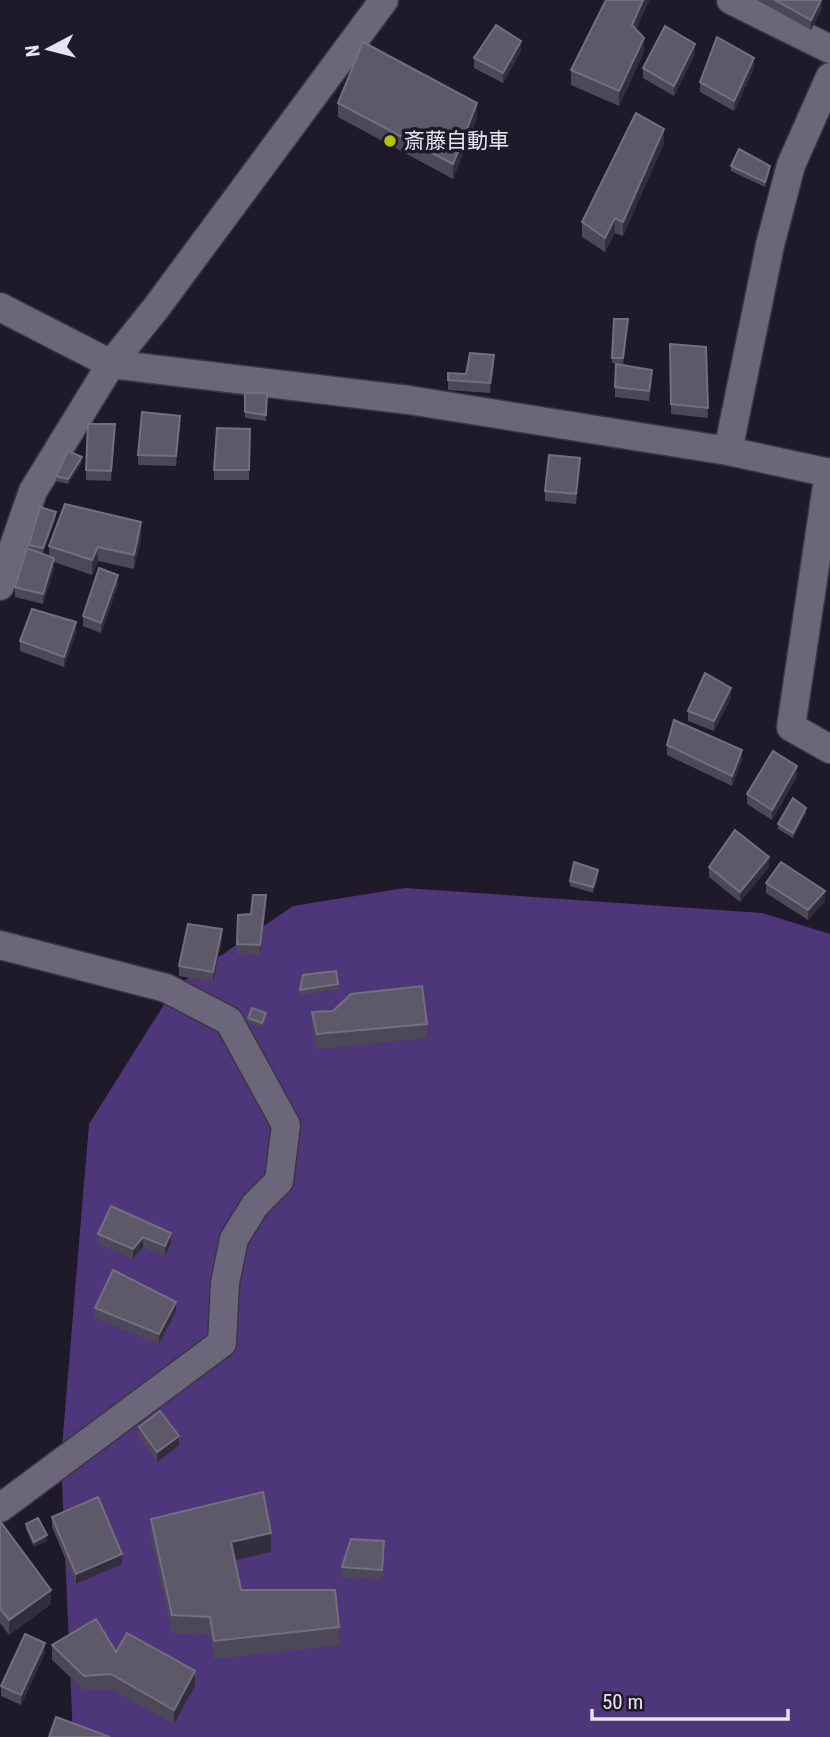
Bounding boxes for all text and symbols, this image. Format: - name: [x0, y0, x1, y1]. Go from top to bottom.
- north arrow: [14, 14, 84, 84]
- text: N: [20, 44, 45, 58]
- place label: 斎藤自動車: [404, 129, 509, 153]
- marker: 斎藤自動車: [382, 133, 398, 149]
- scale bar: [592, 1678, 788, 1722]
- text: 50 m: [602, 1690, 643, 1714]

